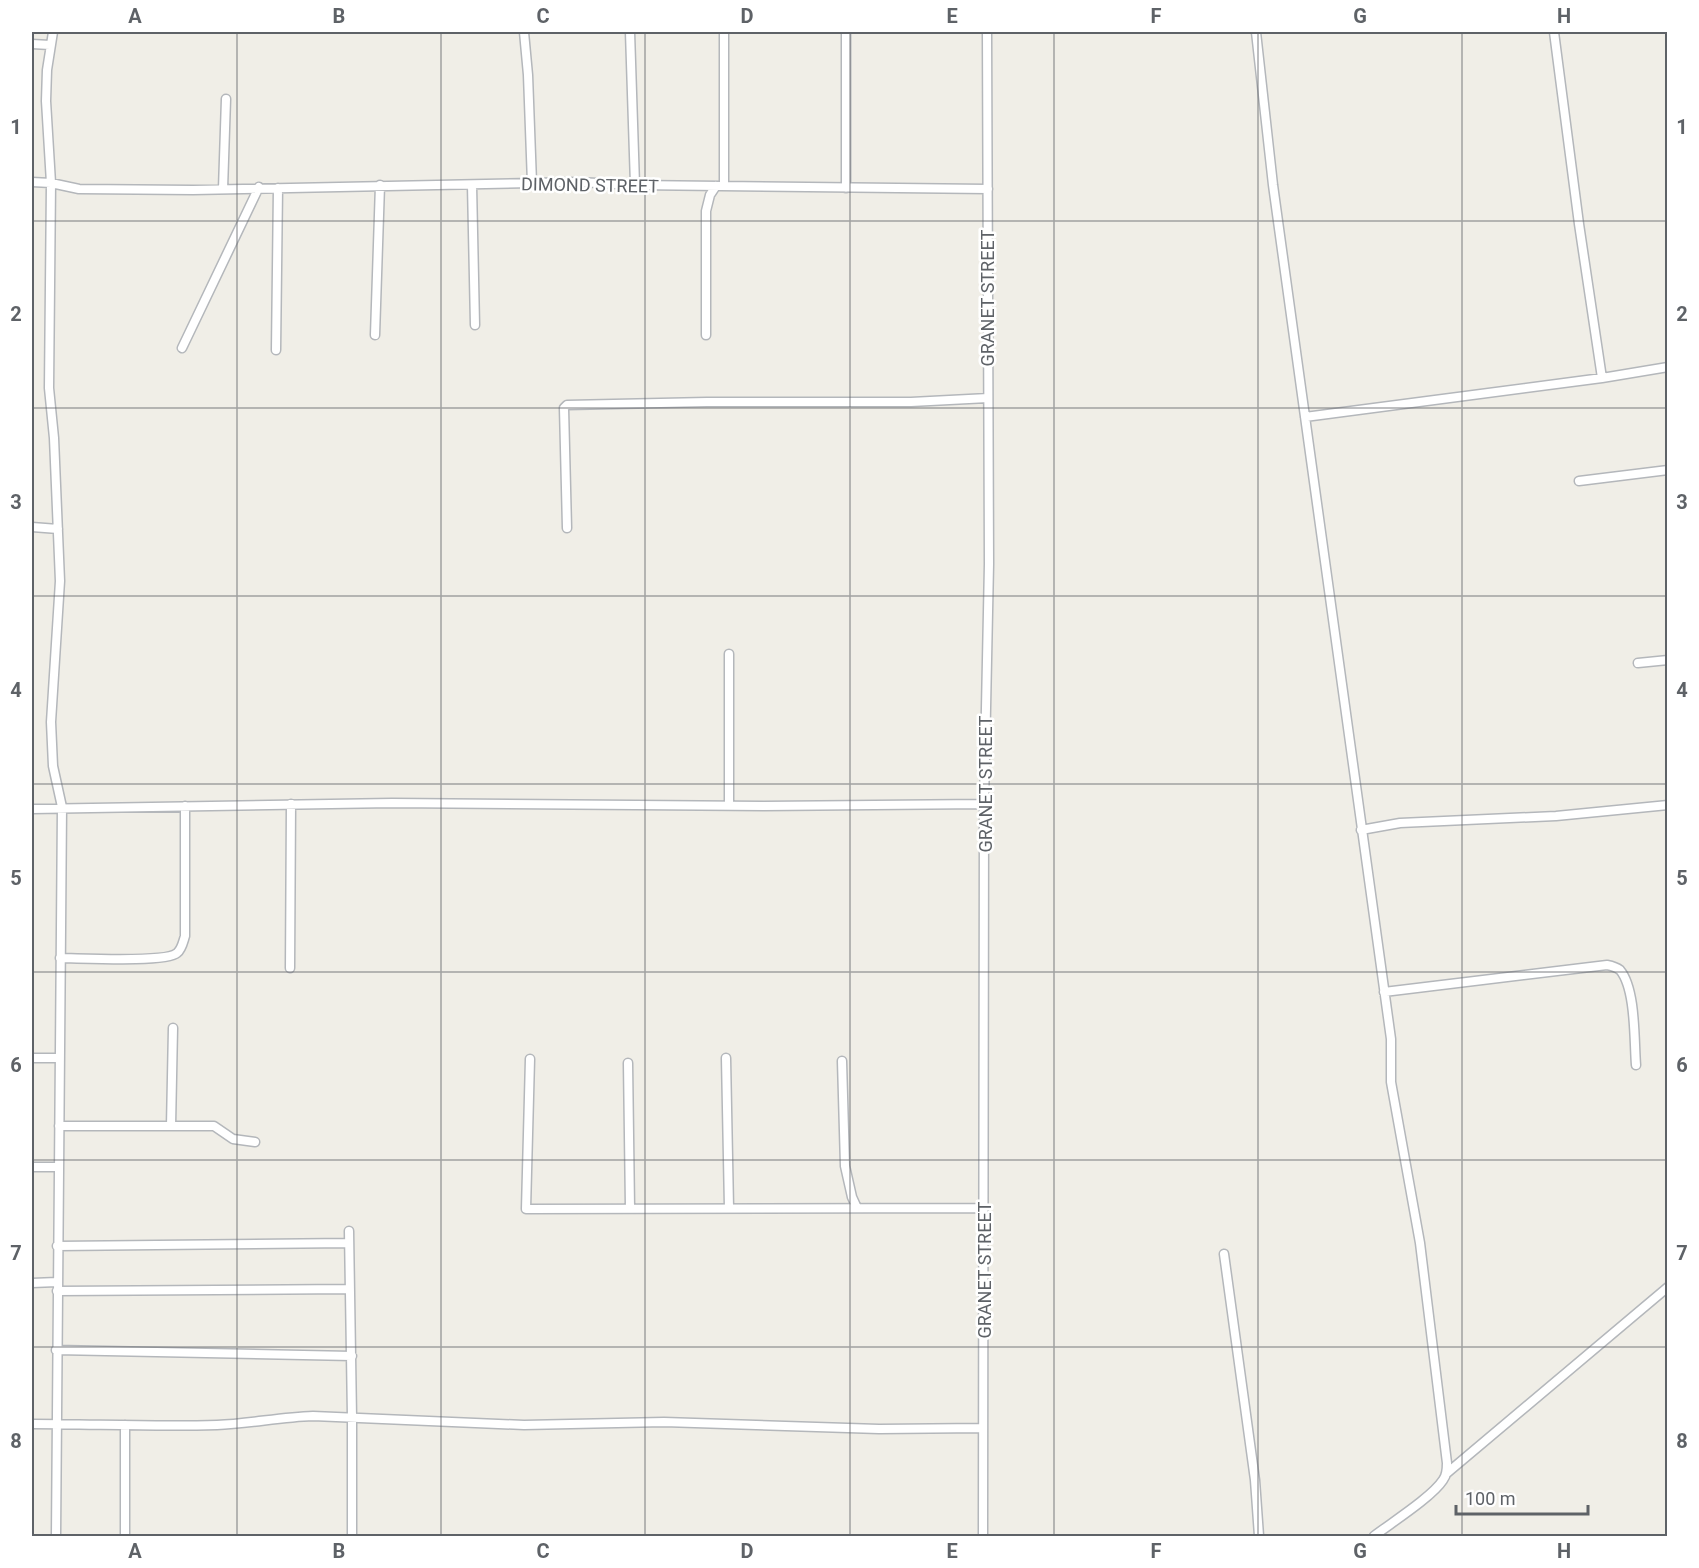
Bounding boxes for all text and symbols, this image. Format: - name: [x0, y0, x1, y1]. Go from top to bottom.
- text: A: [128, 4, 142, 28]
- text: B: [333, 4, 345, 28]
- text: C: [536, 4, 550, 28]
- text: D: [741, 4, 754, 28]
- text: E: [946, 4, 958, 28]
- text: F: [1151, 4, 1162, 28]
- text: G: [1353, 4, 1367, 28]
- text: H: [1557, 4, 1571, 28]
- text: 1: [10, 115, 22, 139]
- text: 1: [1676, 115, 1688, 139]
- street label: DIMOND STREET: [521, 173, 659, 197]
- street label: GRANET STREET: [977, 229, 998, 367]
- text: 2: [10, 302, 22, 326]
- text: 2: [1676, 302, 1688, 326]
- text: 3: [10, 490, 22, 514]
- text: 3: [1676, 490, 1688, 514]
- text: 4: [10, 678, 22, 702]
- text: 4: [1676, 678, 1688, 702]
- street label: GRANET STREET: [975, 715, 996, 853]
- text: 5: [10, 866, 22, 890]
- text: 5: [1676, 866, 1688, 890]
- text: 6: [10, 1053, 22, 1077]
- text: 6: [1676, 1053, 1688, 1077]
- street label: GRANET STREET: [974, 1201, 995, 1339]
- text: 7: [10, 1241, 22, 1265]
- text: 7: [1676, 1241, 1688, 1265]
- text: 8: [10, 1429, 22, 1453]
- text: 8: [1676, 1429, 1688, 1453]
- scale bar: [1456, 1478, 1588, 1516]
- text: 100 m: [1465, 1488, 1516, 1509]
- text: A: [128, 1539, 142, 1563]
- text: B: [333, 1539, 345, 1563]
- text: C: [536, 1539, 550, 1563]
- text: D: [741, 1539, 754, 1563]
- text: E: [946, 1539, 958, 1563]
- text: F: [1151, 1539, 1162, 1563]
- text: G: [1353, 1539, 1367, 1563]
- text: H: [1557, 1539, 1571, 1563]

